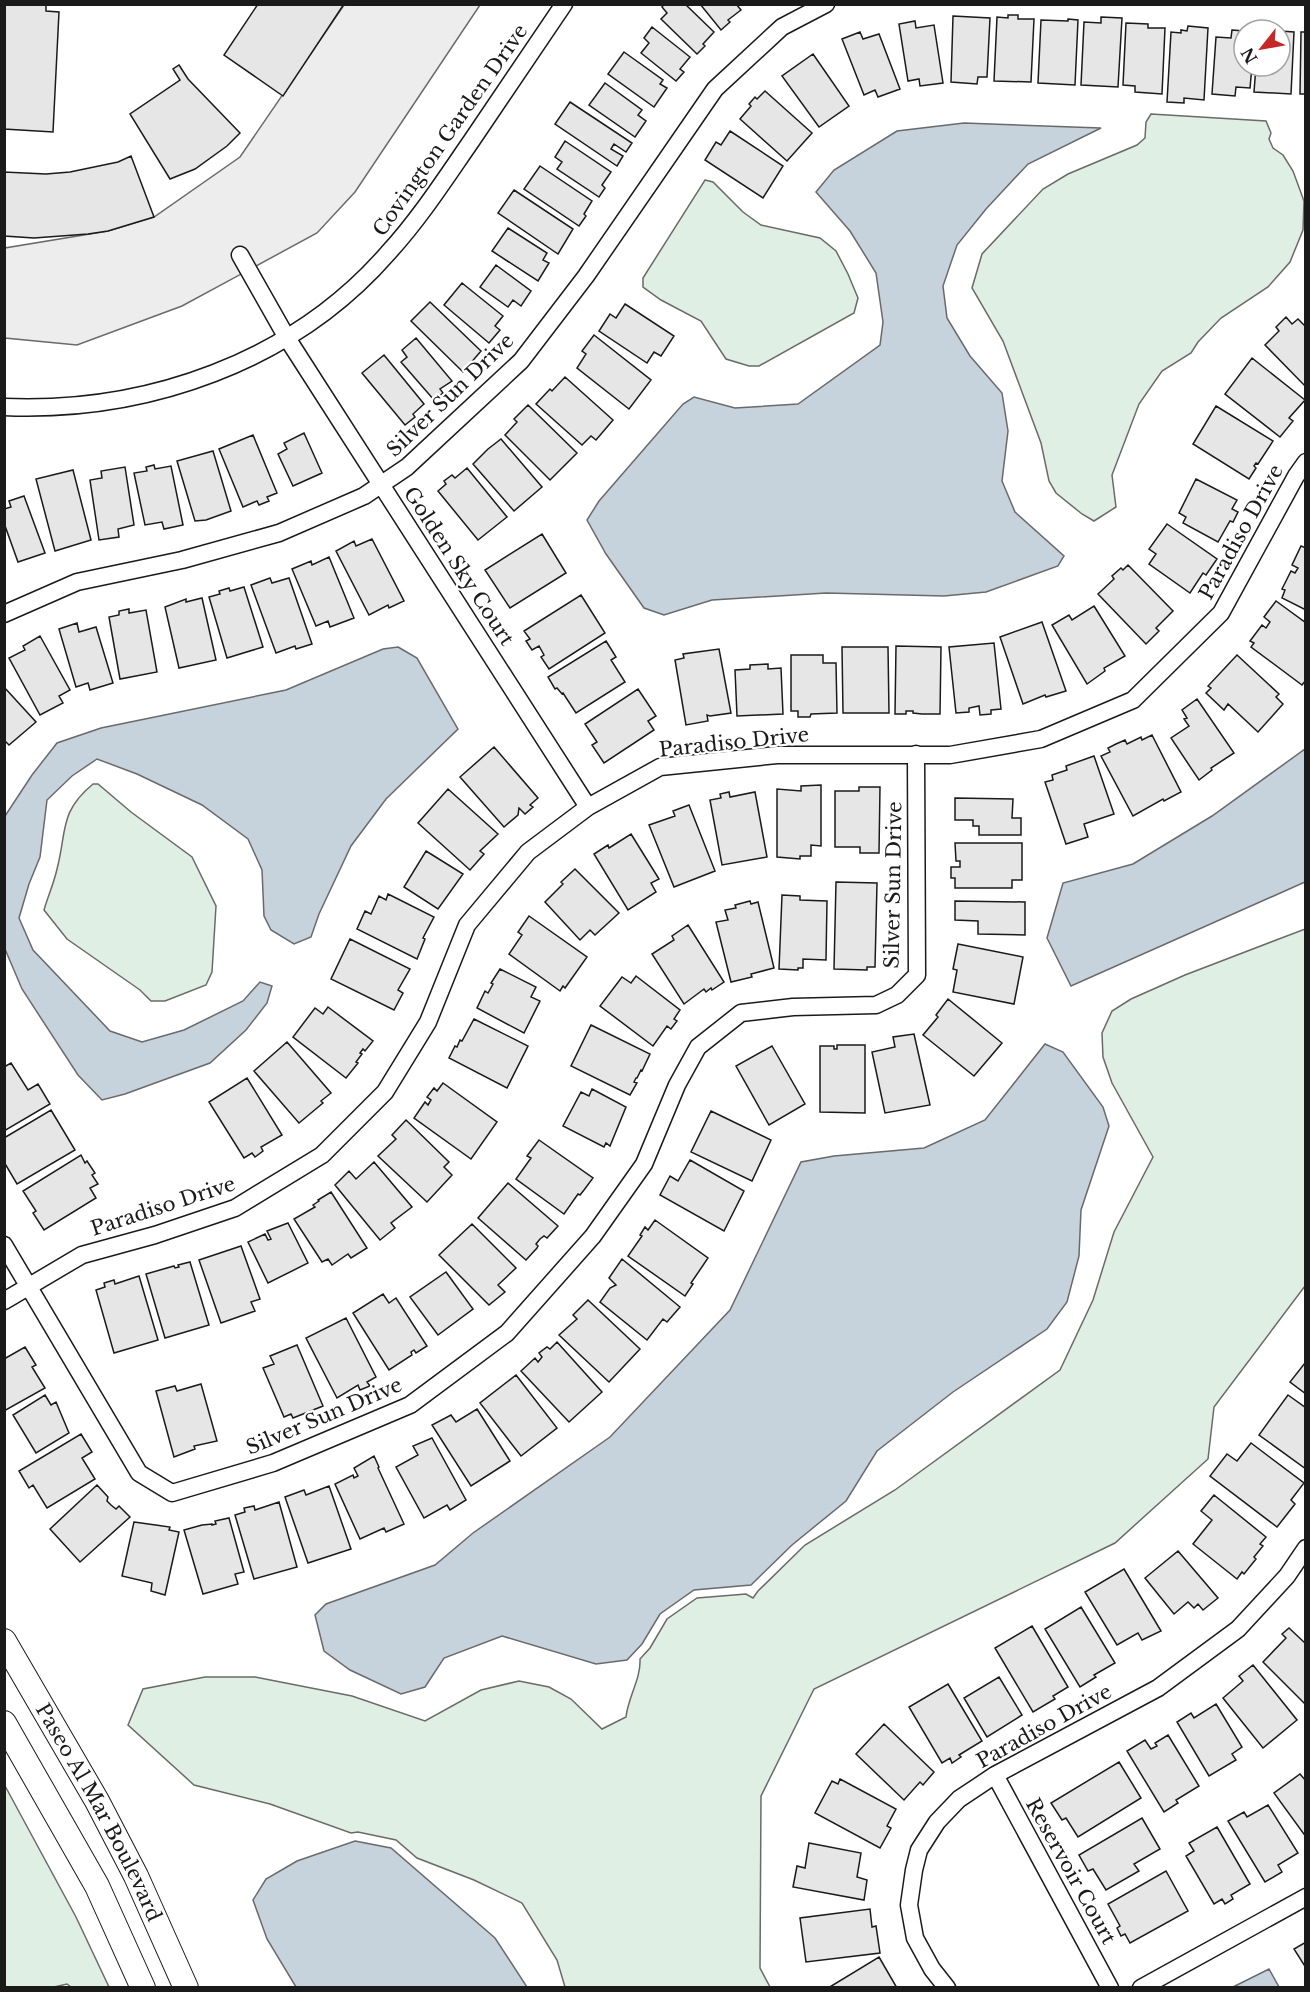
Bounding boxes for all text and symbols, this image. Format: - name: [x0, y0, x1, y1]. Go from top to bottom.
- north arrow: [1232, 18, 1292, 78]
- street label: Covington Garden Drive: [368, 19, 532, 241]
- text: N: [1237, 44, 1262, 67]
- street label: Silver Sun Drive: [382, 328, 518, 462]
- street label: Paradiso Drive: [1194, 460, 1288, 604]
- street label: Golden Sky Court: [399, 482, 519, 650]
- street label: Paradiso Drive: [658, 722, 810, 762]
- street label: Silver Sun Drive: [880, 801, 906, 969]
- street label: Paradiso Drive: [88, 1171, 238, 1241]
- street label: Silver Sun Drive: [242, 1372, 406, 1460]
- street label: Paradiso Drive: [972, 1679, 1116, 1773]
- street label: Paseo Al Mar Boulevard: [31, 1699, 167, 1925]
- street label: Reservoir Court: [1021, 1794, 1121, 1949]

